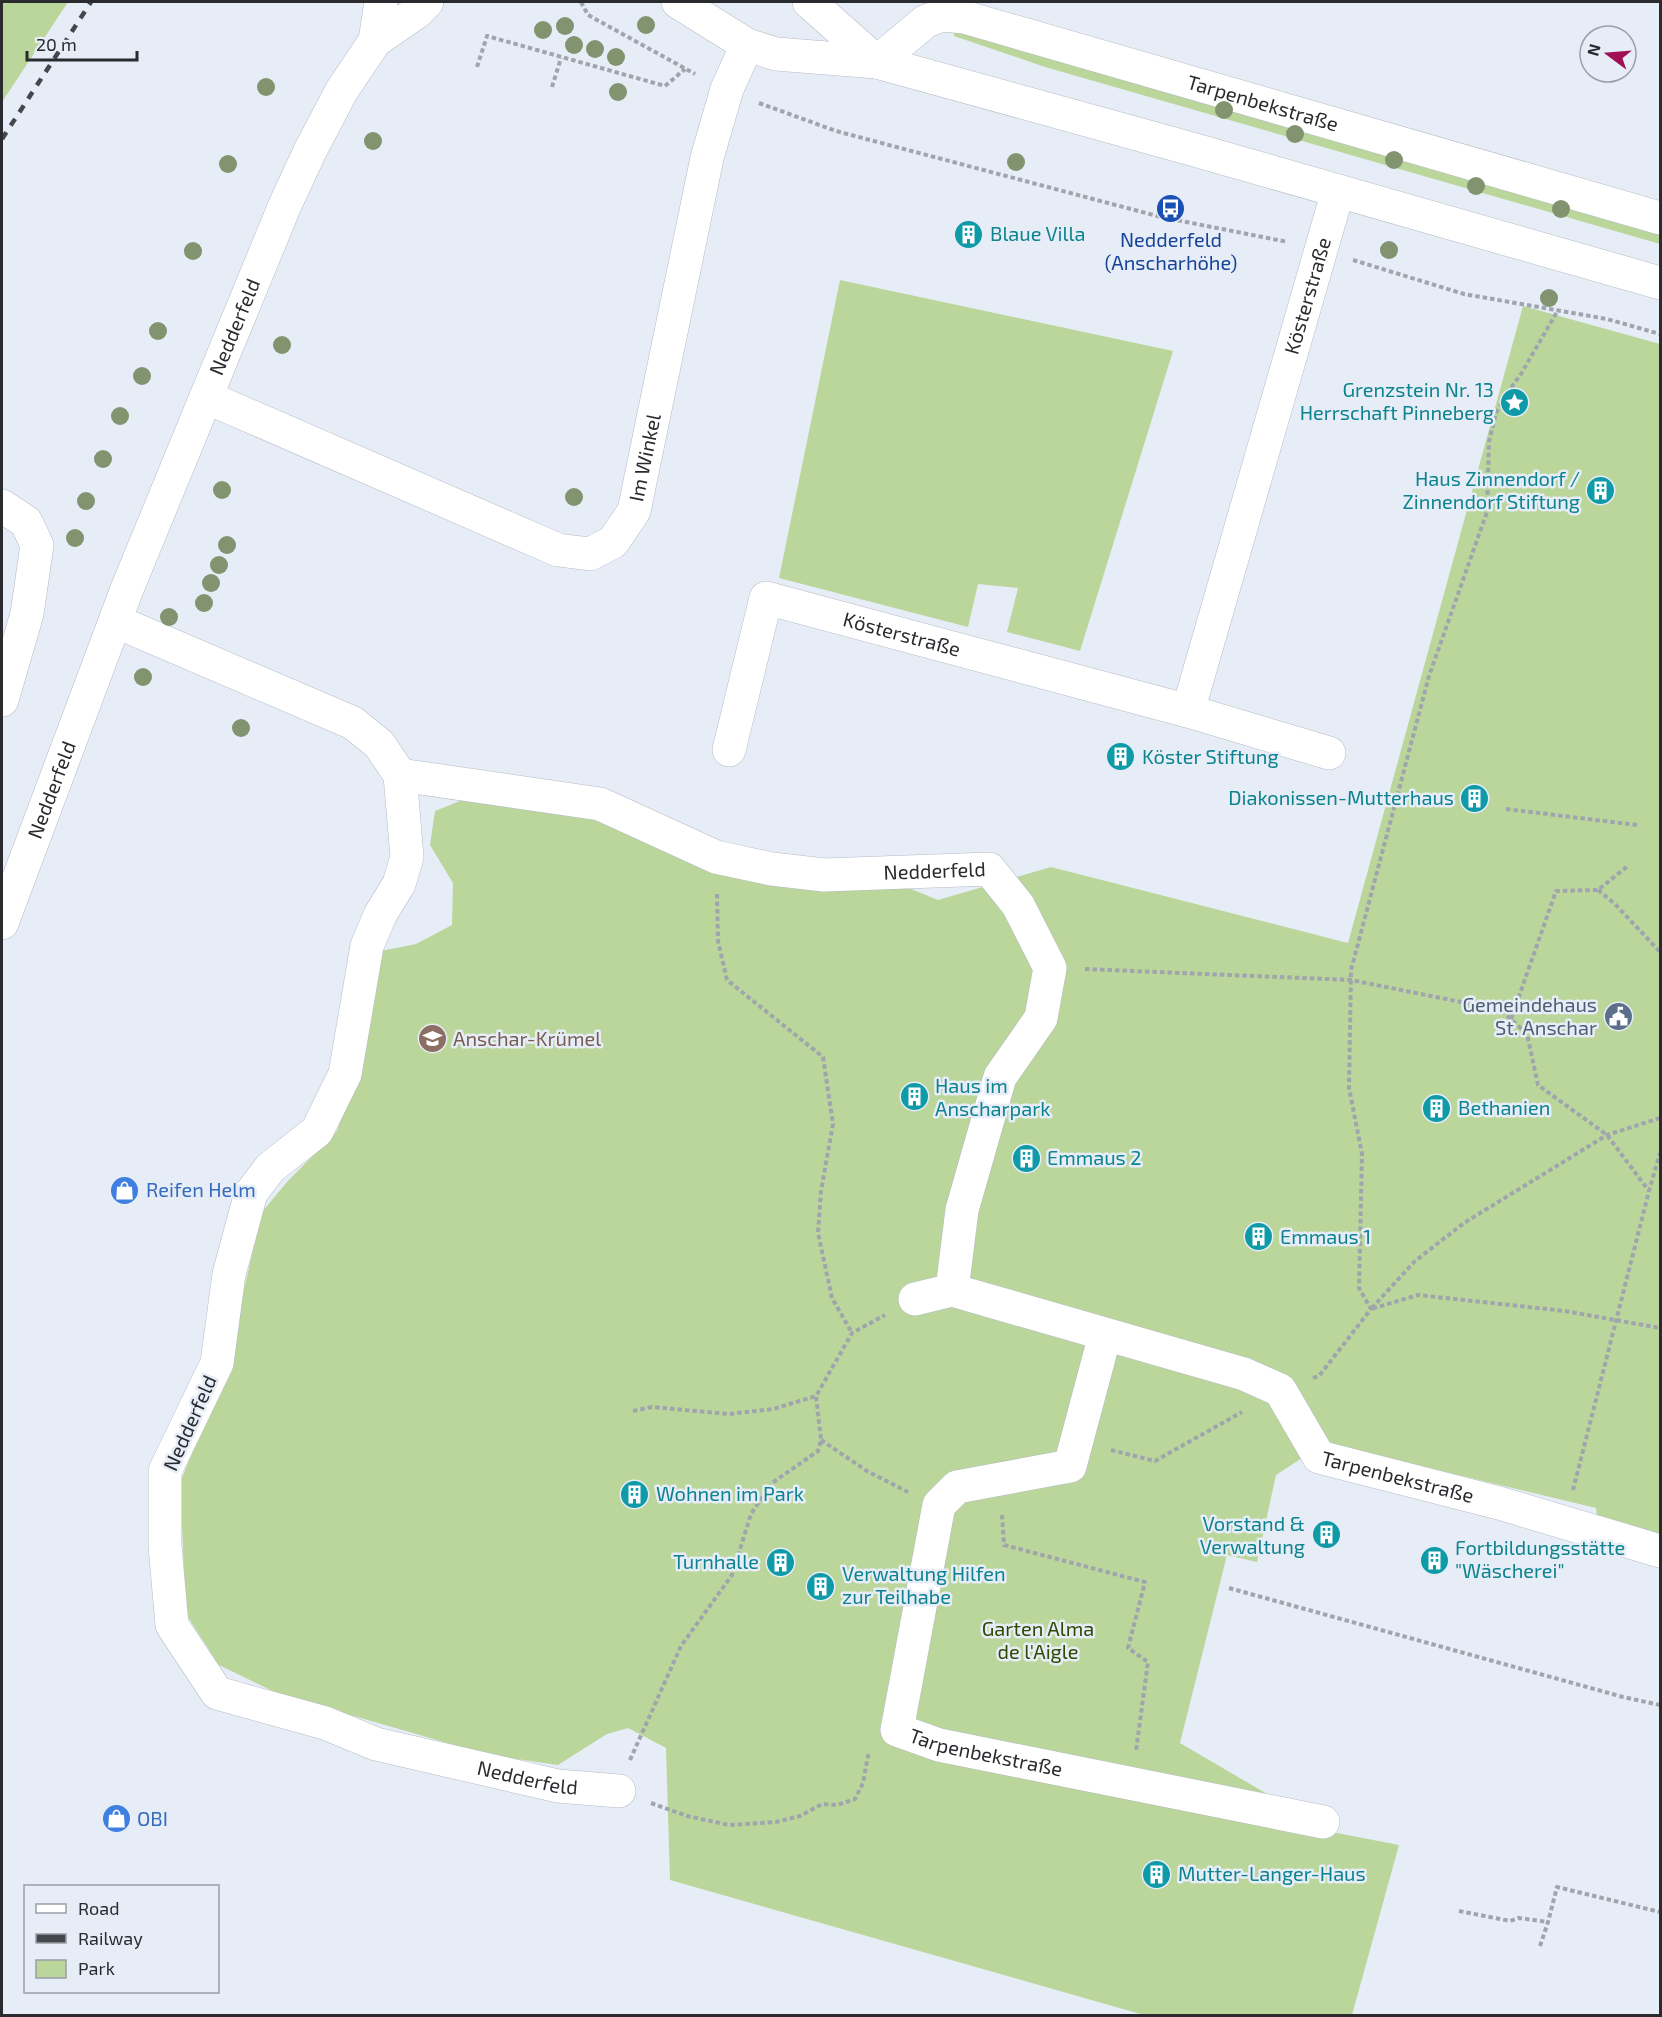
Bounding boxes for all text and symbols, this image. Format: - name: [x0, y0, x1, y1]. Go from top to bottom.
- scale bar: [27, 24, 136, 62]
- north arrow: [1578, 24, 1638, 84]
- text: 20 m: [36, 33, 77, 55]
- text: N: [1582, 42, 1604, 58]
- street label: Tarpenbekstraße: [1185, 69, 1341, 136]
- bus stop icon: Nedderfeld (Anscharhöhe): [1155, 193, 1187, 225]
- building icon: Blaue Villa: [953, 218, 985, 250]
- place label: Blaue Villa: [990, 221, 1085, 245]
- place label: Nedderfeld (Anscharhöhe): [1105, 227, 1237, 274]
- street label: Kösterstraße: [1279, 234, 1335, 357]
- street label: Nedderfeld: [203, 275, 264, 378]
- place label: Grenzstein Nr. 13 Herrschaft Pinneberg: [1300, 377, 1494, 424]
- place icon: Grenzstein Nr. 13 Herrschaft Pinneberg: [1499, 386, 1531, 418]
- street label: Im Winkel: [623, 411, 665, 503]
- place label: Haus Zinnendorf / Zinnendorf Stiftung: [1403, 466, 1580, 513]
- building icon: Haus Zinnendorf / Zinnendorf Stiftung: [1585, 475, 1617, 507]
- street label: Kösterstraße: [841, 606, 963, 661]
- street label: Nedderfeld: [22, 738, 80, 842]
- building icon: Köster Stiftung: [1105, 741, 1137, 773]
- place label: Köster Stiftung: [1142, 744, 1279, 768]
- building icon: Diakonissen-Mutterhaus: [1459, 782, 1491, 814]
- place label: Diakonissen-Mutterhaus: [1228, 785, 1454, 809]
- street label: Nedderfeld: [883, 856, 986, 884]
- place label: Gemeindehaus St. Anschar: [1463, 992, 1597, 1039]
- public building icon: Gemeindehaus St. Anschar: [1602, 1000, 1634, 1032]
- school or university icon: Anschar-Krümel: [416, 1023, 448, 1055]
- place label: Anschar-Krümel: [453, 1026, 601, 1050]
- place label: Haus im Anscharpark: [935, 1073, 1050, 1120]
- building icon: Haus im Anscharpark: [898, 1081, 930, 1113]
- building icon: Bethanien: [1421, 1092, 1453, 1124]
- place label: Bethanien: [1458, 1095, 1550, 1119]
- building icon: Emmaus 2: [1010, 1142, 1042, 1174]
- place label: Emmaus 2: [1047, 1145, 1141, 1169]
- shop icon: Reifen Helm: [109, 1174, 141, 1206]
- place label: Reifen Helm: [146, 1177, 256, 1201]
- building icon: Emmaus 1: [1243, 1221, 1275, 1253]
- place label: Emmaus 1: [1280, 1224, 1371, 1248]
- street label: Nedderfeld: [157, 1371, 221, 1474]
- street label: Tarpenbekstraße: [1319, 1445, 1477, 1507]
- building icon: Wohnen im Park: [619, 1478, 651, 1510]
- place label: Wohnen im Park: [656, 1481, 804, 1505]
- place label: Vorstand & Verwaltung: [1200, 1511, 1305, 1558]
- building icon: Vorstand & Verwaltung: [1310, 1519, 1342, 1551]
- place label: Fortbildungsstätte "Wäscherei": [1455, 1535, 1625, 1582]
- building icon: Fortbildungsstätte "Wäscherei": [1418, 1544, 1450, 1576]
- building icon: Turnhalle: [764, 1546, 796, 1578]
- place label: Turnhalle: [673, 1549, 759, 1573]
- place label: Verwaltung Hilfen zur Teilhabe: [842, 1561, 1006, 1608]
- building icon: Verwaltung Hilfen zur Teilhabe: [805, 1570, 837, 1602]
- park label: Garten Alma de l'Aigle: [982, 1616, 1094, 1663]
- street label: Tarpenbekstraße: [907, 1722, 1065, 1780]
- street label: Nedderfeld: [475, 1755, 579, 1799]
- shop icon: OBI: [100, 1803, 132, 1835]
- place label: OBI: [137, 1806, 168, 1830]
- building icon: Mutter-Langer-Haus: [1141, 1858, 1173, 1890]
- place label: Mutter-Langer-Haus: [1178, 1861, 1366, 1885]
- legend: [24, 1885, 219, 1993]
- text: Road: [78, 1897, 119, 1919]
- text: Railway: [78, 1927, 143, 1949]
- text: Park: [78, 1957, 115, 1979]

